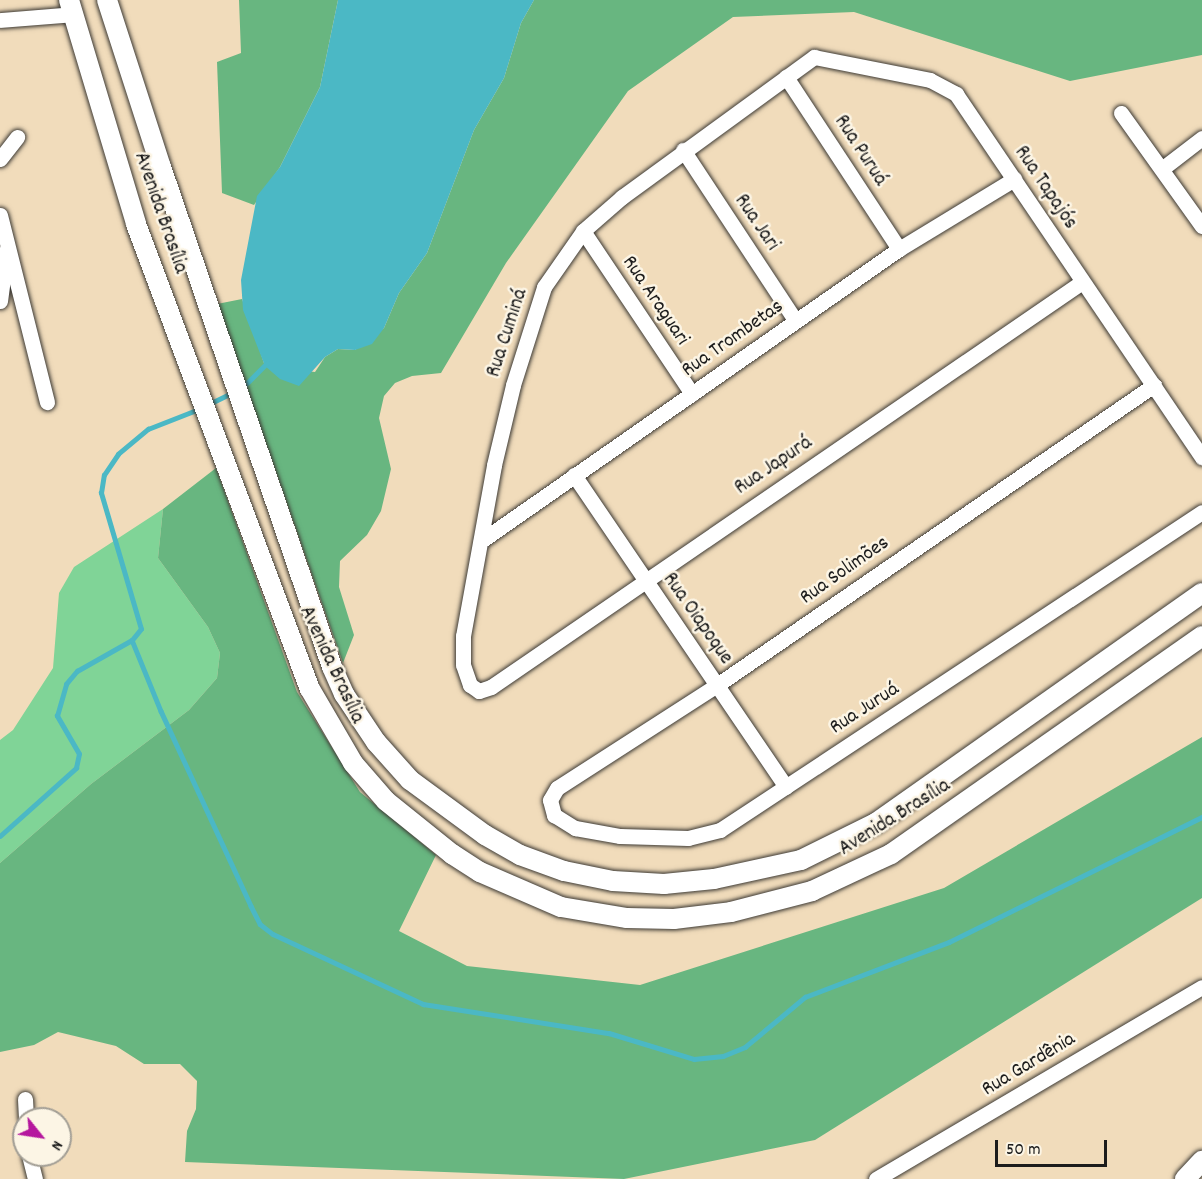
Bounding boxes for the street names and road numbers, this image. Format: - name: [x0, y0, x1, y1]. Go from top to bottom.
- street label: Rua Puruá: [828, 111, 892, 191]
- street label: Rua Tapajós: [1008, 141, 1082, 235]
- street label: Avenida Brasília: [127, 149, 193, 277]
- street label: Rua Jari: [728, 190, 784, 256]
- street label: Rua Araguari: [616, 251, 694, 351]
- street label: Rua Cuminá: [482, 285, 534, 381]
- street label: Rua Trombetas: [677, 295, 789, 383]
- street label: Rua Japurá: [730, 431, 818, 501]
- street label: Rua Solimões: [795, 531, 895, 611]
- street label: Rua Oiapoque: [656, 568, 738, 670]
- street label: Avenida Brasília: [293, 602, 369, 728]
- street label: Rua Juruá: [825, 677, 905, 741]
- street label: Avenida Brasília: [835, 774, 955, 862]
- street label: Rua Gardênia: [978, 1027, 1080, 1103]

